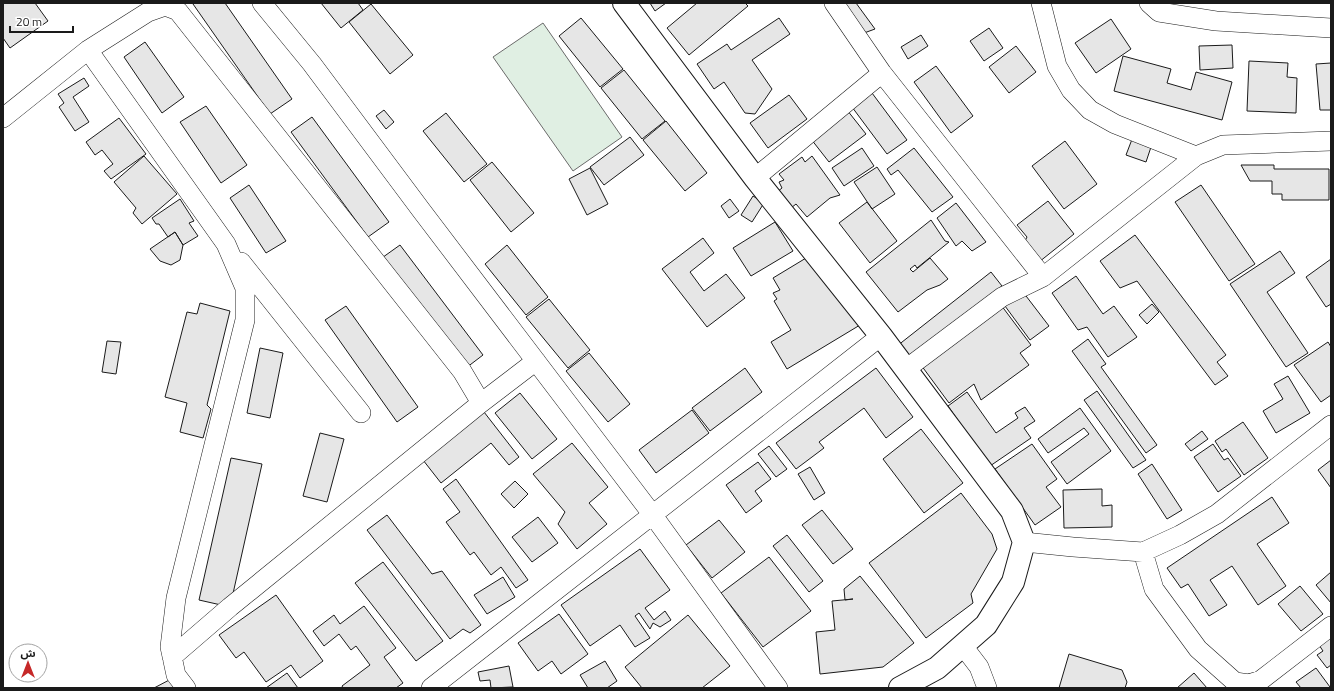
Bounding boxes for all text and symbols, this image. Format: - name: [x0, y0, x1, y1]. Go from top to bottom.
- scale bar: [10, 8, 73, 34]
- text: 20 m: [16, 12, 42, 31]
- north arrow: [8, 643, 48, 683]
- text: ش: [20, 645, 36, 661]

